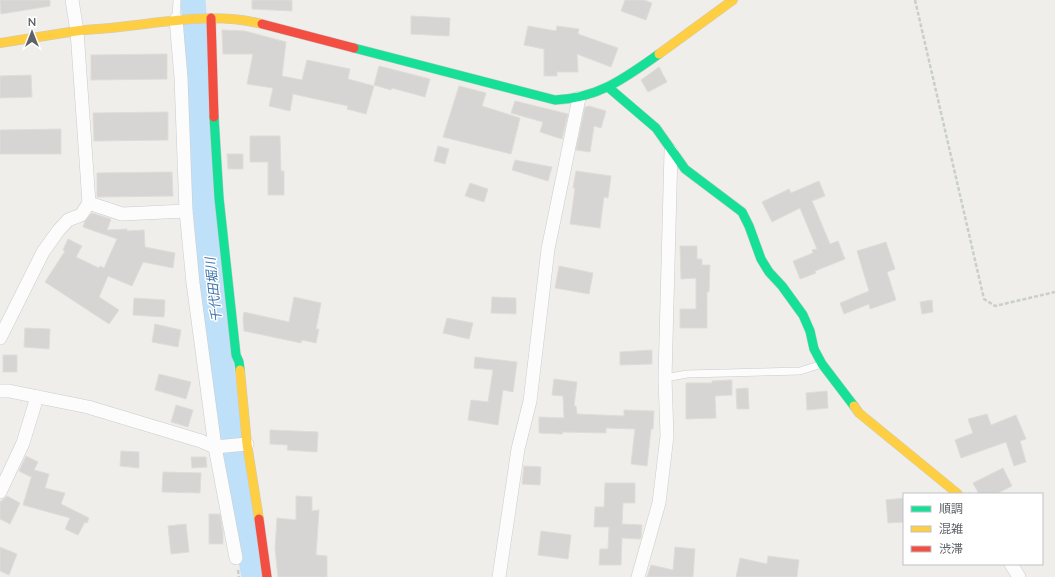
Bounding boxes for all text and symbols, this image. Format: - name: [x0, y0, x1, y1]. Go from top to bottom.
- north arrow: [12, 12, 52, 52]
- text: N: [28, 15, 36, 28]
- water label: 千代田堀川: [201, 255, 224, 323]
- legend: [903, 493, 1043, 565]
- text: 順調: [939, 501, 963, 516]
- text: 混雑: [939, 521, 963, 536]
- text: 渋滞: [939, 541, 963, 556]

